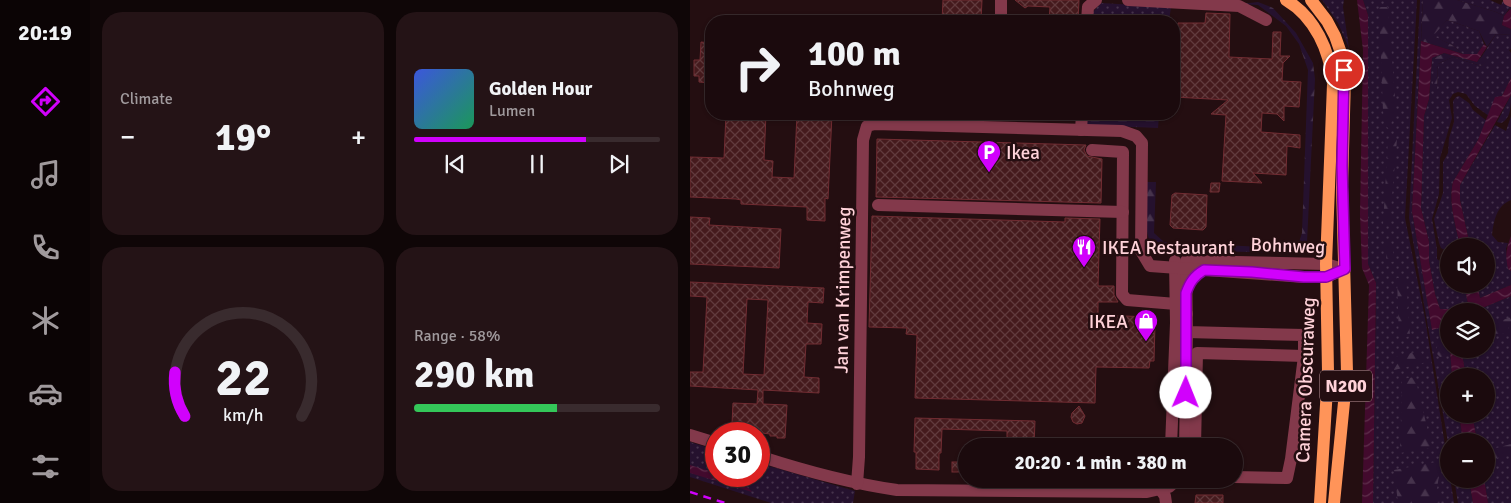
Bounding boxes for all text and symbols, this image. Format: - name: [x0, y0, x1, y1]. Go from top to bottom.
- text: 20:19: [18, 19, 72, 46]
- text: 100 m: [808, 32, 901, 75]
- icon: right: [725, 35, 790, 100]
- pin: [1323, 49, 1365, 91]
- icon: arrive: [1330, 56, 1358, 84]
- text: Bohnweg: [808, 75, 895, 102]
- text: Golden Hour: [489, 77, 592, 101]
- icon: directions: [28, 84, 63, 119]
- text: Climate: [120, 89, 173, 109]
- text: Lumen: [489, 101, 535, 121]
- text: 19°: [215, 114, 271, 161]
- text: −: [120, 120, 135, 154]
- text: +: [351, 120, 366, 154]
- parking icon: Ikea: [976, 139, 1002, 173]
- place label: Ikea: [1006, 141, 1040, 165]
- icon: previous: [441, 150, 469, 178]
- icon: pause: [523, 150, 551, 178]
- icon: next: [605, 150, 633, 178]
- icon: music: [28, 157, 63, 192]
- street label: Jan van Krimpenweg: [830, 207, 856, 374]
- icon: phone: [28, 230, 63, 265]
- street label: Bohnweg: [1250, 233, 1326, 259]
- restaurant icon: IKEA Restaurant: [1071, 234, 1097, 268]
- place label: IKEA Restaurant: [1102, 236, 1235, 260]
- map controls: [1440, 238, 1495, 488]
- button: sound: [1440, 238, 1495, 293]
- street label: Camera Obscuraweg: [1291, 297, 1321, 463]
- icon: climate: [28, 303, 63, 338]
- button: layers: [1440, 303, 1495, 358]
- shop icon: IKEA: [1133, 308, 1159, 342]
- place label: IKEA: [1089, 310, 1128, 334]
- text: Range · 58%: [414, 326, 500, 346]
- text: 22: [215, 346, 271, 410]
- text: 290 km: [414, 351, 535, 398]
- position arrow: [1159, 366, 1211, 418]
- button: +: [1440, 368, 1495, 423]
- road number: N200: [1320, 371, 1372, 402]
- icon: car: [28, 376, 63, 411]
- text: km/h: [223, 404, 263, 426]
- speed limit sign: 30: [705, 422, 770, 487]
- button: −: [1440, 433, 1495, 488]
- icon: filters: [28, 449, 63, 484]
- text: 20:20 · 1 min · 380 m: [1014, 451, 1187, 475]

